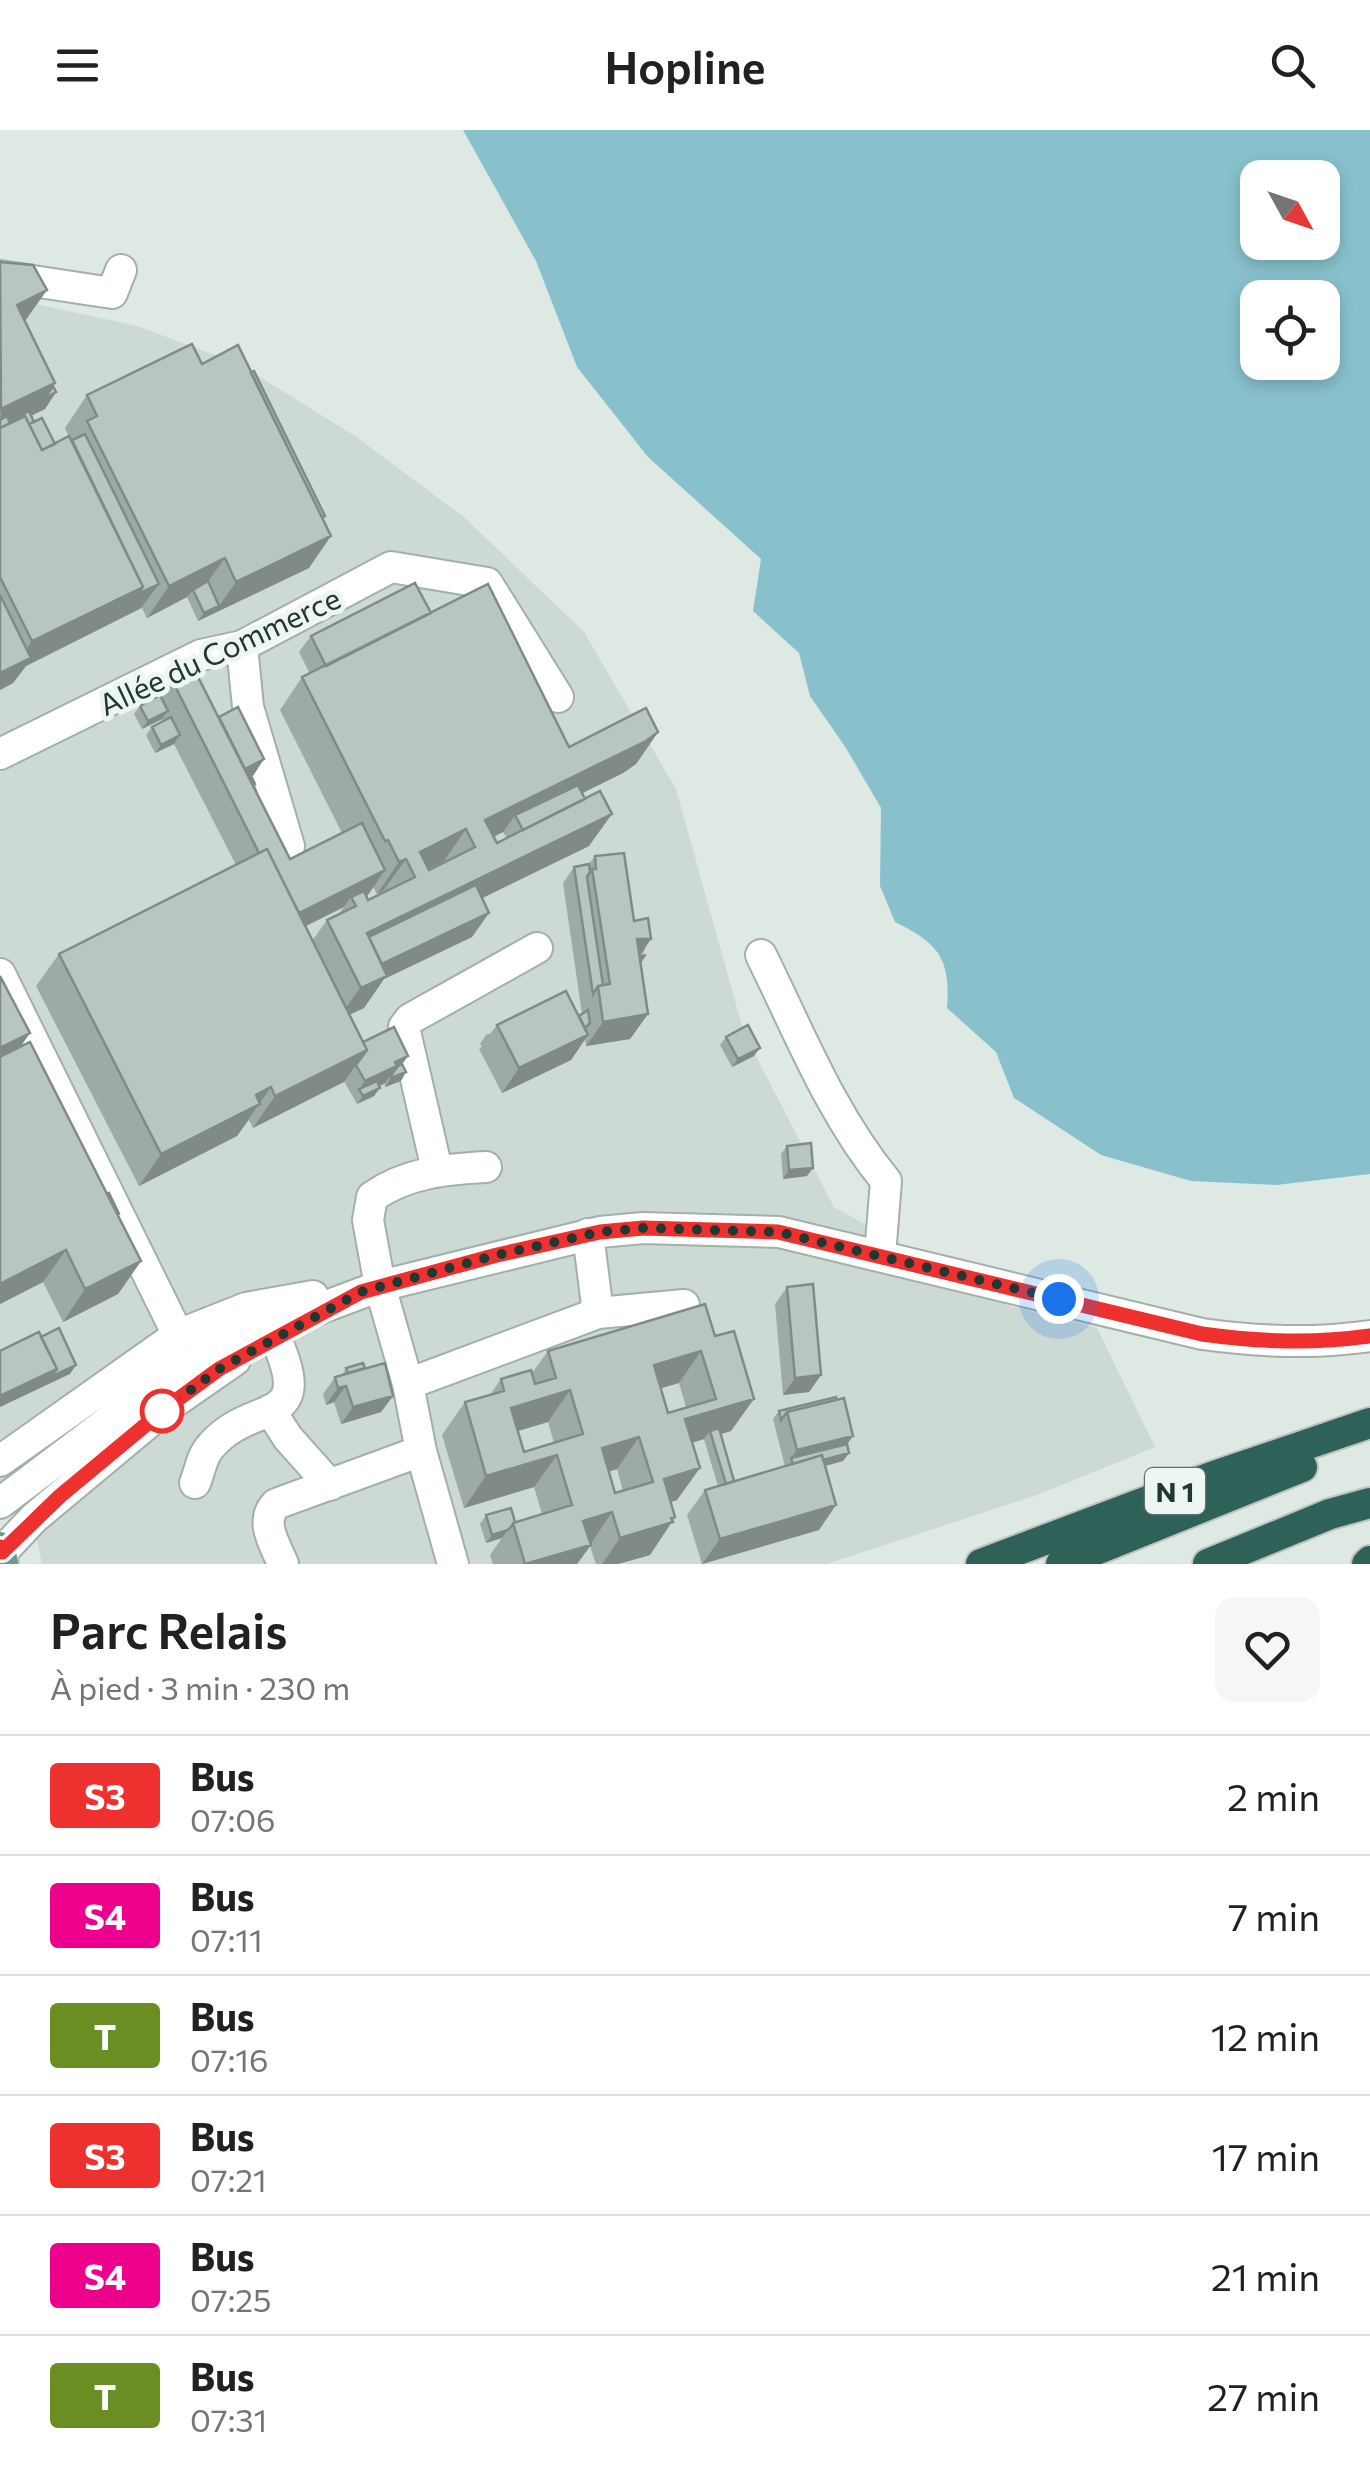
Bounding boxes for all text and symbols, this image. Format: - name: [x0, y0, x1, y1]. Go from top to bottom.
- icon: menu: [50, 38, 105, 93]
- text: Hopline: [604, 38, 766, 93]
- icon: search: [1265, 38, 1320, 93]
- north arrow: [1240, 160, 1340, 260]
- map controls: [1240, 160, 1340, 380]
- button: locate: [1240, 280, 1340, 380]
- street label: Allée du Commerce: [92, 578, 346, 722]
- your location: [1034, 1274, 1084, 1324]
- unlabelled marker: [141, 1390, 183, 1432]
- road number: N 1: [1145, 1468, 1205, 1514]
- button: heart: [1215, 1597, 1320, 1702]
- text: Parc Relais: [50, 1600, 287, 1659]
- text: À pied · 3 min · 230 m: [50, 1667, 350, 1707]
- text: Bus: [190, 1752, 255, 1799]
- text: 2 min: [1227, 1772, 1320, 1819]
- text: S3: [84, 1774, 126, 1817]
- text: 07:06: [190, 1799, 276, 1839]
- text: Bus: [190, 1872, 255, 1919]
- text: 7 min: [1228, 1892, 1320, 1939]
- text: S4: [84, 1894, 126, 1937]
- text: 07:11: [190, 1919, 263, 1959]
- text: Bus: [190, 1992, 255, 2039]
- text: 12 min: [1211, 2012, 1320, 2059]
- text: T: [94, 2014, 116, 2057]
- text: 07:16: [190, 2039, 268, 2079]
- text: Bus: [190, 2112, 255, 2159]
- text: 17 min: [1212, 2132, 1320, 2179]
- text: S3: [84, 2134, 126, 2177]
- text: 07:21: [190, 2159, 267, 2199]
- text: Bus: [190, 2232, 255, 2279]
- text: 21 min: [1211, 2252, 1320, 2299]
- text: S4: [84, 2254, 126, 2297]
- text: 07:25: [190, 2279, 271, 2319]
- text: Bus: [190, 2352, 255, 2399]
- text: 27 min: [1207, 2372, 1320, 2419]
- text: T: [94, 2374, 116, 2417]
- text: 07:31: [190, 2399, 267, 2439]

